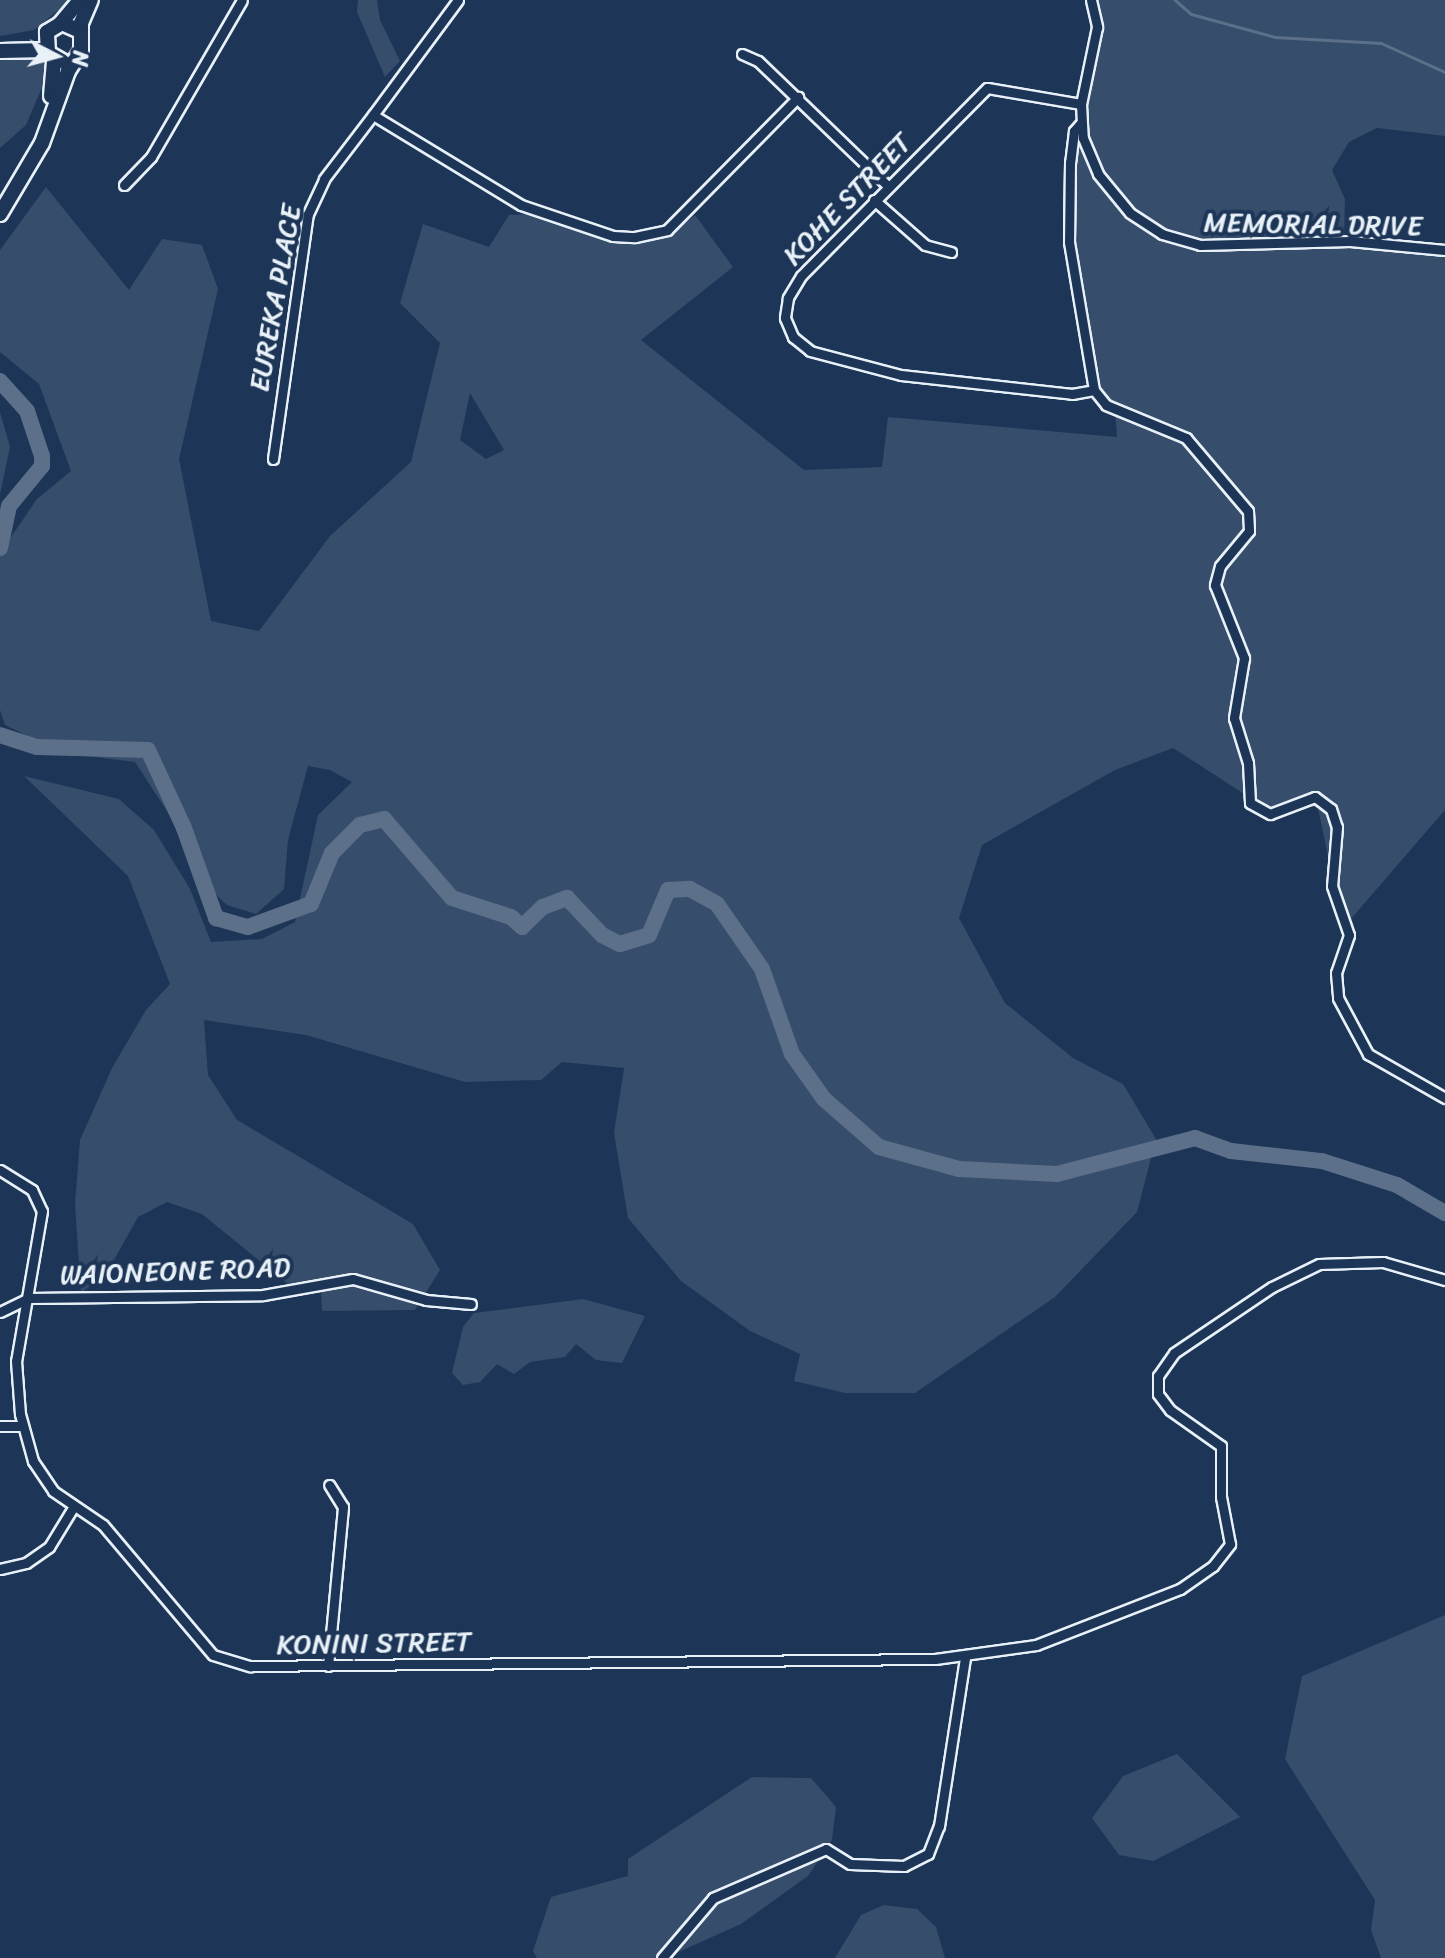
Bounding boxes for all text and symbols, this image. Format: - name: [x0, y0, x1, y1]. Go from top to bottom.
- north arrow: [16, 16, 96, 96]
- text: N: [60, 49, 101, 68]
- street label: KOHE STREET: [775, 125, 919, 273]
- street label: EUREKA PLACE: [242, 202, 308, 394]
- street label: MEMORIAL DRIVE: [1202, 205, 1424, 243]
- street label: WAIONEONE ROAD: [59, 1250, 291, 1292]
- street label: KONINI STREET: [276, 1625, 472, 1661]

